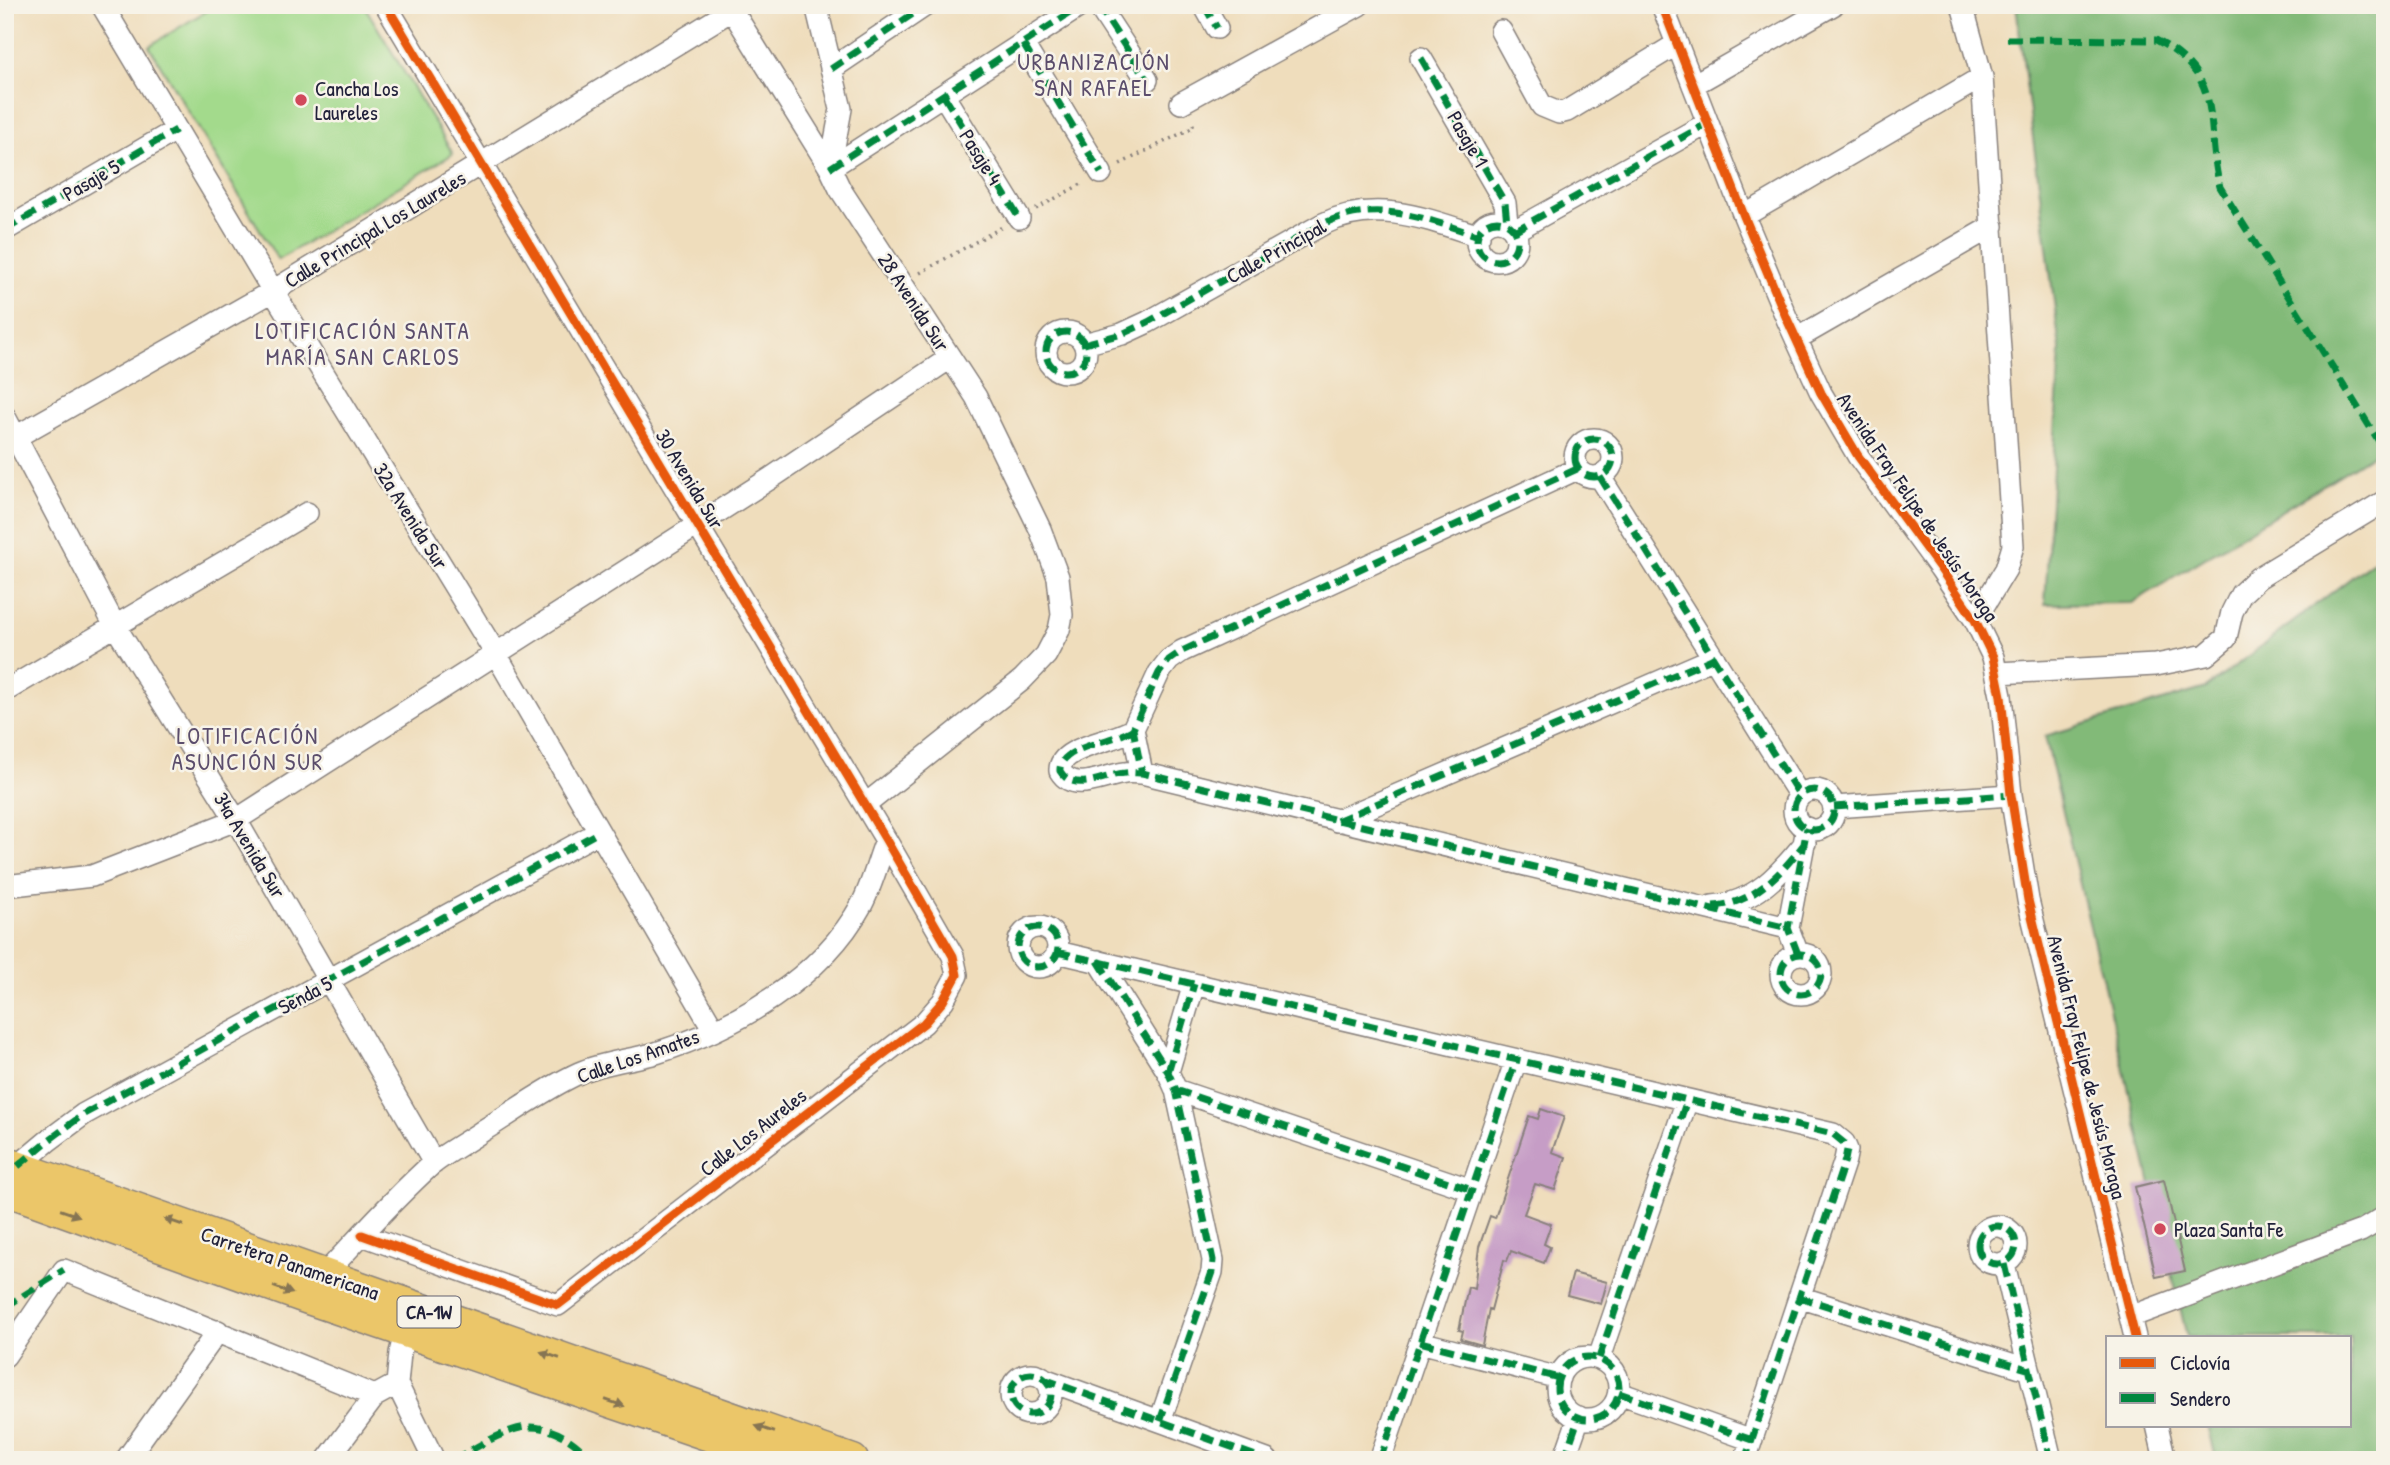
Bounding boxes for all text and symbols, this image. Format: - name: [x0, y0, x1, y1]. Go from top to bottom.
- district label: URBANIZACIÓN SAN RAFAEL: [1017, 46, 1171, 103]
- place label: Cancha Los Laureles: [315, 74, 399, 127]
- marker: Cancha Los Laureles: [293, 92, 309, 108]
- street label: Pasaje 1: [1440, 106, 1496, 172]
- street label: Pasaje 4: [953, 124, 1009, 191]
- street label: Pasaje 5: [57, 152, 125, 208]
- street label: Calle Principal Los Laureles: [279, 163, 471, 295]
- street label: Calle Principal: [1221, 211, 1331, 290]
- street label: 28 Avenida Sur: [871, 247, 957, 357]
- district label: LOTIFICACIÓN SANTA MARÍA SAN CARLOS: [255, 315, 471, 372]
- street label: Avenida Fray Felipe de Jesús Moraga: [1830, 387, 2006, 627]
- street label: 30 Avenida Sur: [649, 423, 731, 535]
- street label: 32a Avenida Sur: [367, 457, 455, 575]
- district label: LOTIFICACIÓN ASUNCIÓN SUR: [172, 720, 324, 777]
- street label: 34a Avenida Sur: [207, 787, 293, 903]
- street label: Avenida Fray Felipe de Jesús Moraga: [2040, 932, 2134, 1202]
- street label: Senda 5: [273, 969, 337, 1021]
- street label: Calle Los Amates: [573, 1022, 703, 1090]
- street label: Calle Los Aureles: [694, 1081, 812, 1183]
- one-way arrow: [59, 1207, 80, 1218]
- place label: Plaza Santa Fe: [2174, 1215, 2284, 1244]
- one-way arrow: [163, 1216, 184, 1227]
- street label: Carretera Panamericana: [197, 1219, 383, 1307]
- marker: Plaza Santa Fe: [2152, 1221, 2168, 1237]
- one-way arrow: [273, 1285, 294, 1296]
- road number: CA-1W: [398, 1296, 460, 1328]
- legend: [2106, 1336, 2352, 1426]
- text: Ciclovía: [2170, 1348, 2230, 1377]
- one-way arrow: [540, 1349, 561, 1360]
- text: Sendero: [2170, 1384, 2231, 1413]
- one-way arrow: [604, 1398, 625, 1409]
- one-way arrow: [755, 1423, 776, 1434]

